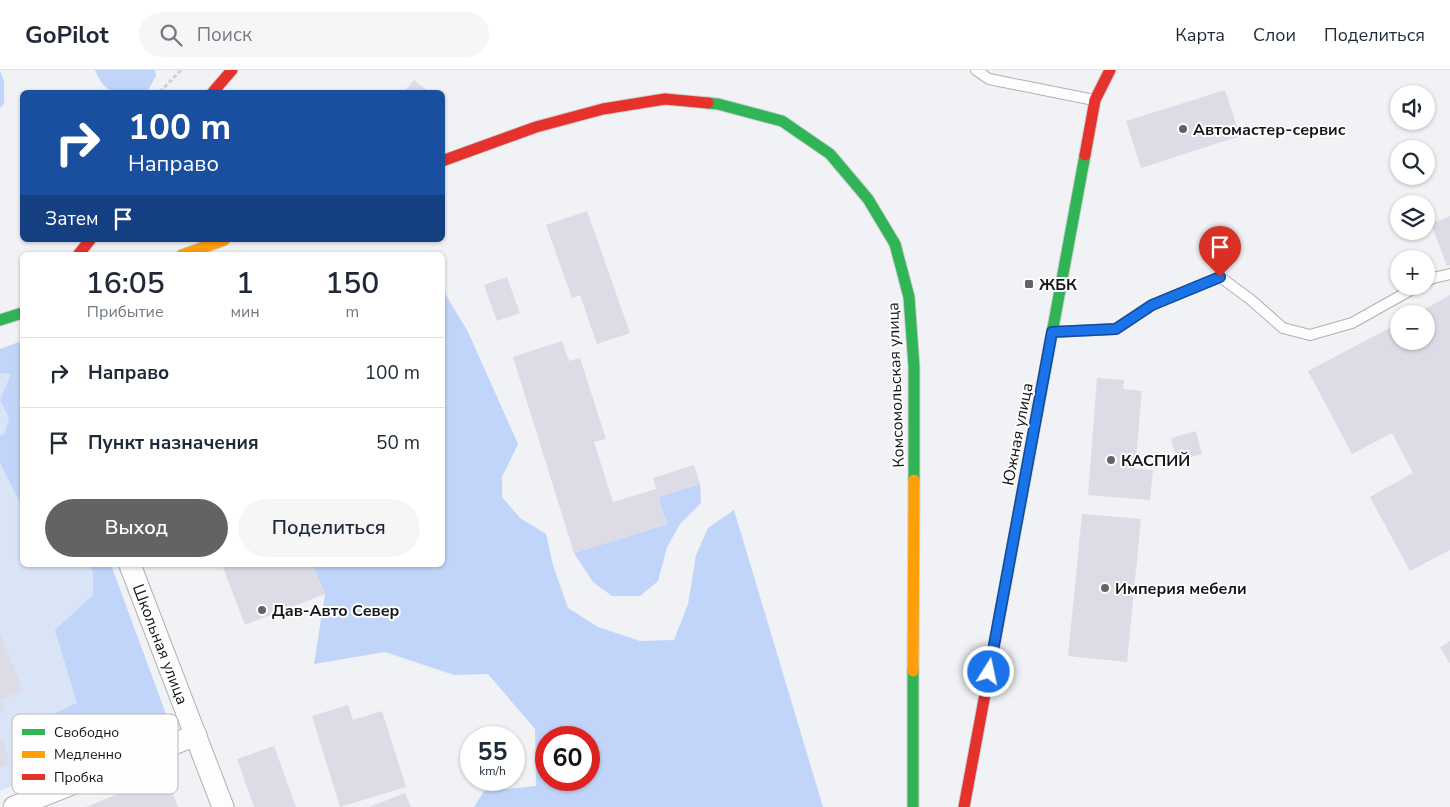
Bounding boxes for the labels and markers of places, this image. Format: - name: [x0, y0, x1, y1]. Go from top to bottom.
- place label: Автомастер-сервис: [1193, 119, 1346, 141]
- marker: Автомастер-сервис: [1177, 123, 1189, 135]
- pin: [1199, 226, 1241, 277]
- place label: ЖБК: [1039, 274, 1077, 296]
- marker: ЖБК: [1023, 278, 1035, 290]
- place label: КАСПИЙ: [1121, 450, 1190, 472]
- marker: КАСПИЙ: [1105, 454, 1117, 466]
- place label: Империя мебели: [1115, 578, 1247, 600]
- marker: Империя мебели: [1099, 582, 1111, 594]
- place label: Дав-Авто Север: [272, 600, 400, 622]
- marker: Дав-Авто Север: [256, 604, 268, 616]

